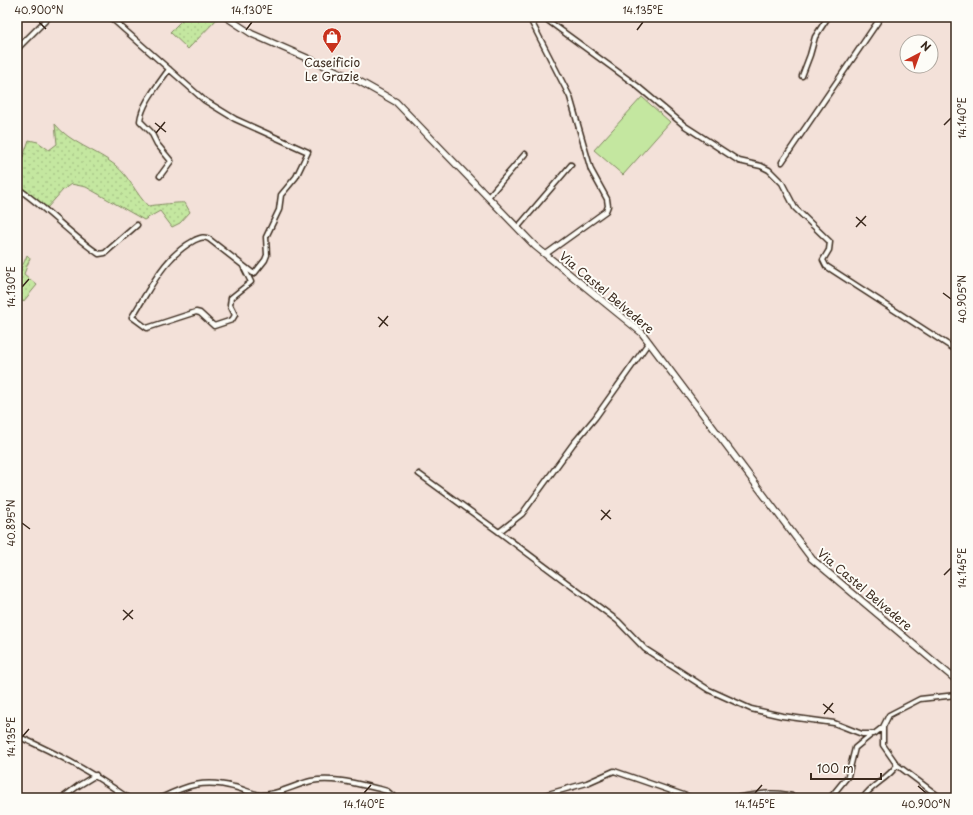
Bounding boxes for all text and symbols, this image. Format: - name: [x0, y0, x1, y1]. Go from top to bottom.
- text: 40.900°N: [15, 2, 64, 17]
- text: 14.130°E: [231, 2, 273, 17]
- text: 14.135°E: [623, 2, 663, 17]
- shop icon: Caseificio Le Grazie: [321, 26, 343, 54]
- north arrow: [899, 34, 939, 74]
- text: N: [917, 37, 935, 56]
- place label: Caseificio Le Grazie: [304, 53, 360, 85]
- text: 14.140°E: [954, 97, 969, 139]
- street label: Via Castel Belvedere: [556, 247, 659, 337]
- text: 14.130°E: [3, 266, 18, 308]
- text: 40.905°N: [954, 275, 969, 323]
- text: 40.895°N: [3, 499, 18, 546]
- street label: Via Castel Belvedere: [814, 544, 917, 634]
- text: 14.145°E: [954, 548, 969, 588]
- text: 14.135°E: [3, 717, 18, 757]
- scale bar: [811, 755, 881, 781]
- text: 100 m: [817, 759, 854, 777]
- text: 14.140°E: [343, 796, 385, 811]
- text: 14.145°E: [735, 796, 775, 811]
- text: 40.900°N: [902, 796, 951, 811]

